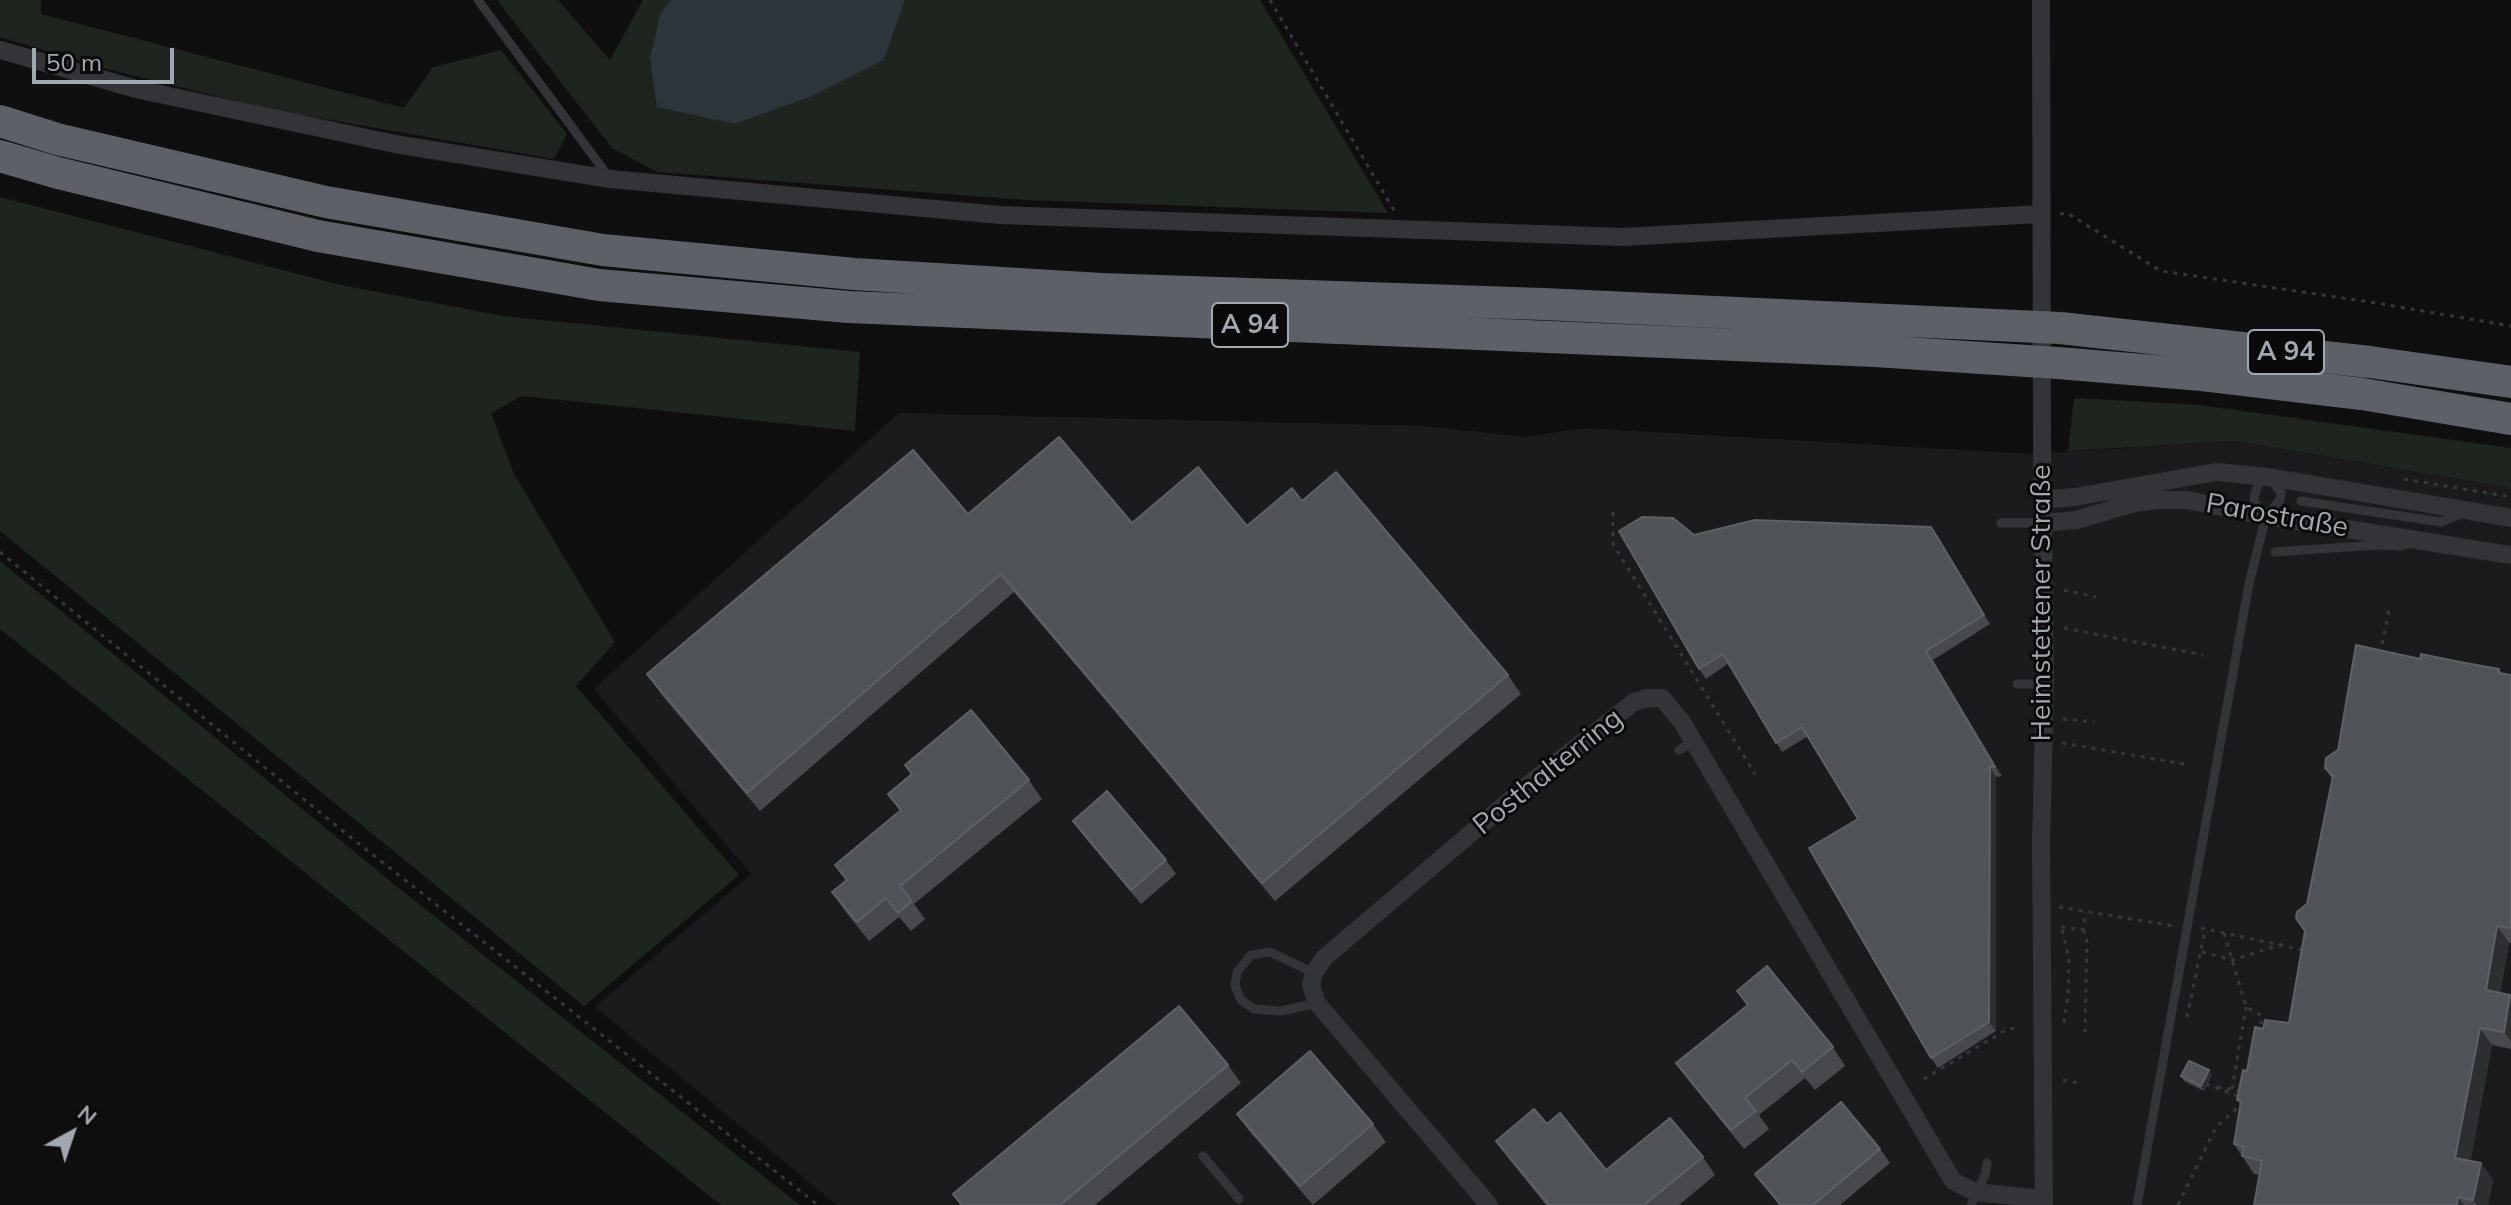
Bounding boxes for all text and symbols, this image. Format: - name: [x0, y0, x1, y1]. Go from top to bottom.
- scale bar: [36, 32, 178, 82]
- text: 50 m: [46, 47, 102, 77]
- road number: A 94: [1212, 303, 1288, 347]
- road number: A 94: [2248, 330, 2324, 374]
- street label: Heimstettener Straße: [2025, 465, 2059, 741]
- street label: Parostraße: [2203, 487, 2351, 545]
- street label: Posthalterring: [1467, 702, 1629, 842]
- north arrow: [32, 1093, 112, 1173]
- text: N: [72, 1099, 103, 1131]

